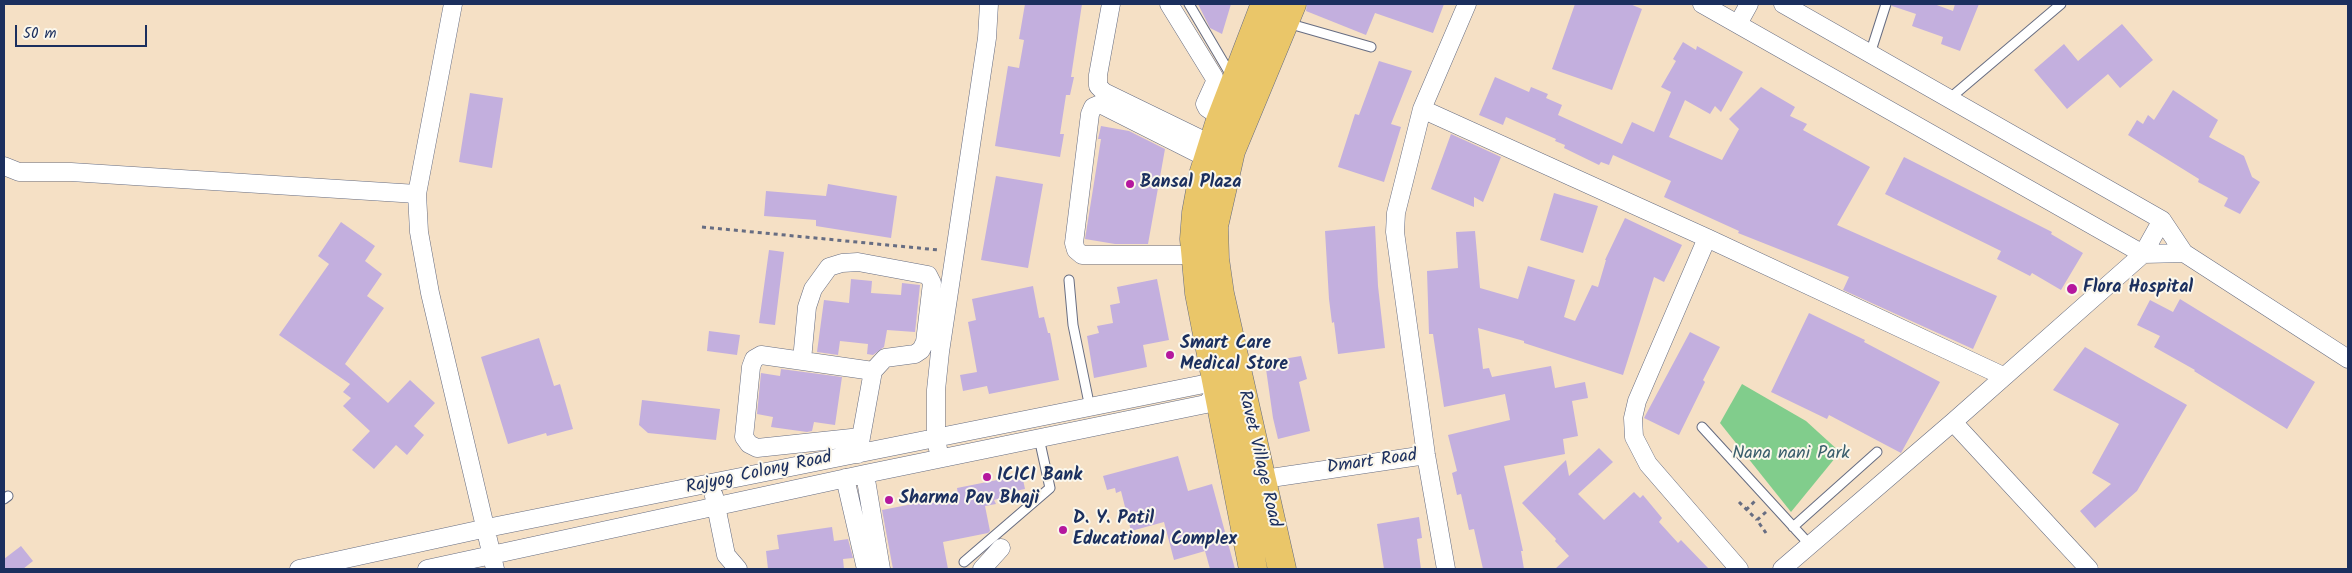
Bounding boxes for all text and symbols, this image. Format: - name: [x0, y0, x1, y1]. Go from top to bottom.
- scale bar: [18, 15, 150, 47]
- text: 50 m: [23, 22, 57, 46]
- place label: Bansal Plaza: [1140, 173, 1241, 195]
- marker: Bansal Plaza: [1124, 178, 1136, 190]
- place label: Flora Hospital: [2083, 278, 2193, 300]
- marker: Flora Hospital: [2065, 282, 2079, 296]
- place label: Smart Care Medical Store: [1180, 334, 1288, 376]
- marker: Smart Care Medical Store: [1164, 349, 1176, 361]
- street label: Ravet Village Road: [1232, 388, 1284, 530]
- park label: Nana nani Park: [1732, 444, 1850, 466]
- street label: Dmart Road: [1326, 446, 1418, 480]
- street label: Rajyog Colony Road: [684, 448, 834, 500]
- place label: ICICI Bank: [997, 466, 1082, 488]
- marker: ICICI Bank: [981, 471, 993, 483]
- place label: Sharma Pav Bhaji: [899, 489, 1039, 511]
- marker: Sharma Pav Bhaji: [883, 494, 895, 506]
- place label: D. Y. Patil Educational Complex: [1073, 509, 1237, 552]
- marker: D. Y. Patil Educational Complex: [1057, 524, 1069, 536]

